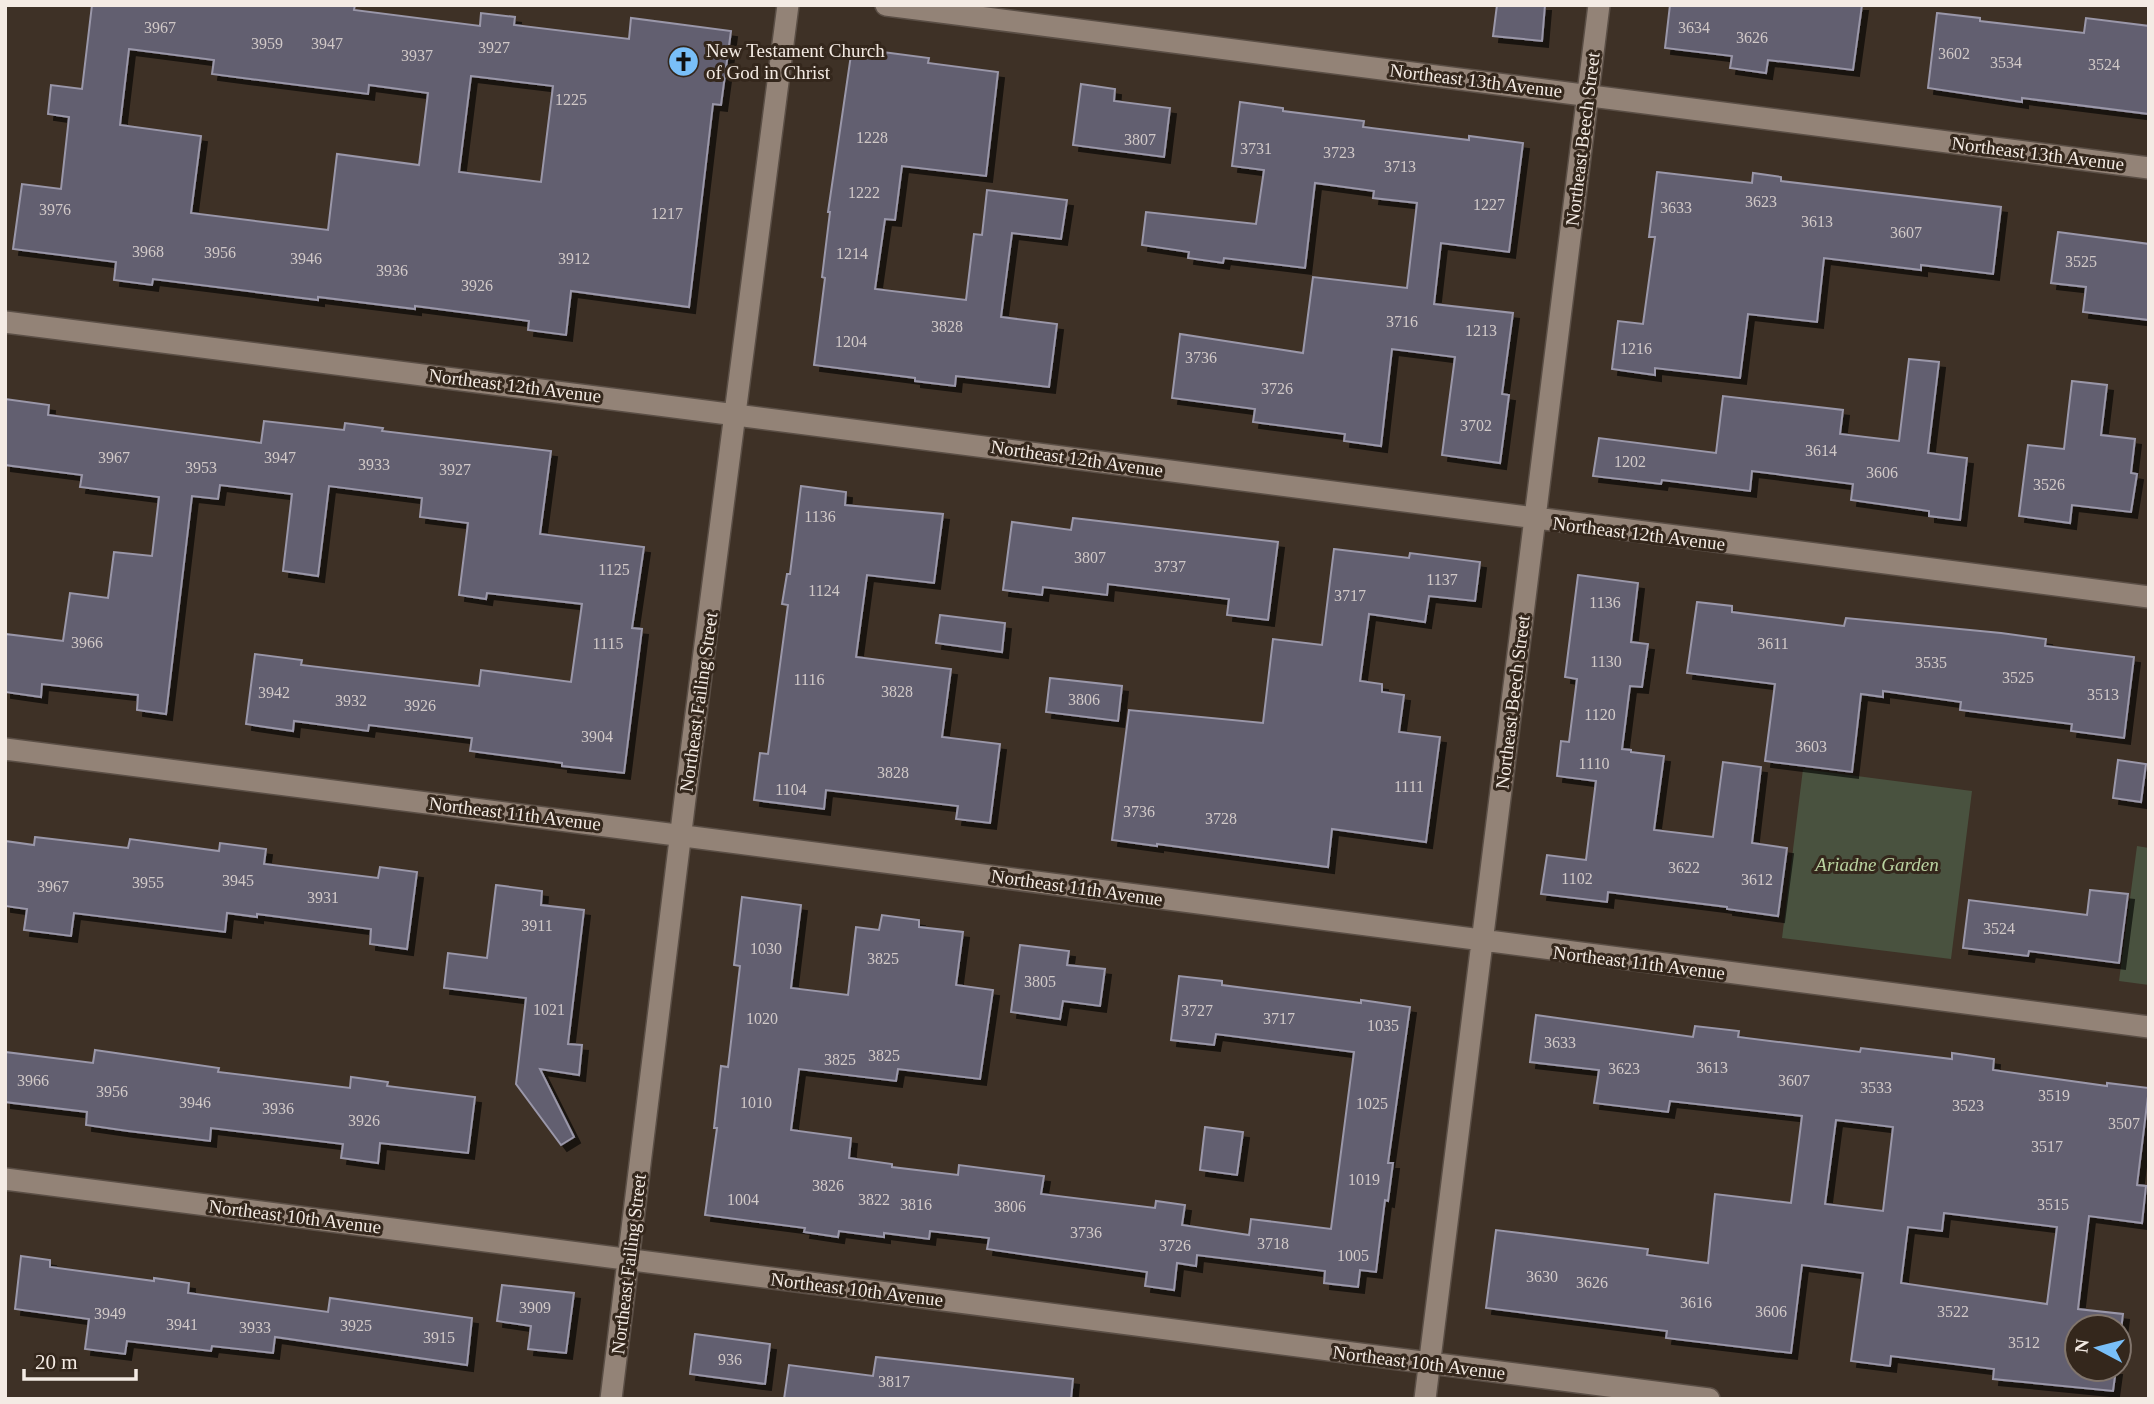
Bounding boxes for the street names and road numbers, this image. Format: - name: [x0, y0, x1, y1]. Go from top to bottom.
- street label: Northeast Beech Street: [1561, 50, 1604, 227]
- street label: Northeast 13th Avenue: [1388, 59, 1563, 102]
- street label: Northeast 13th Avenue: [1950, 132, 2125, 175]
- street label: Northeast 12th Avenue: [427, 364, 602, 407]
- street label: Northeast 12th Avenue: [989, 436, 1164, 481]
- street label: Northeast 12th Avenue: [1551, 512, 1726, 555]
- street label: Northeast Failing Street: [675, 610, 722, 793]
- street label: Northeast Beech Street: [1491, 613, 1534, 790]
- street label: Northeast 11th Avenue: [428, 793, 602, 834]
- street label: Northeast 11th Avenue: [990, 865, 1164, 910]
- street label: Northeast 11th Avenue: [1552, 942, 1726, 983]
- street label: Northeast Failing Street: [607, 1172, 650, 1355]
- street label: Northeast 10th Avenue: [207, 1195, 382, 1238]
- street label: Northeast 10th Avenue: [769, 1268, 944, 1311]
- street label: Northeast 10th Avenue: [1331, 1341, 1506, 1384]

